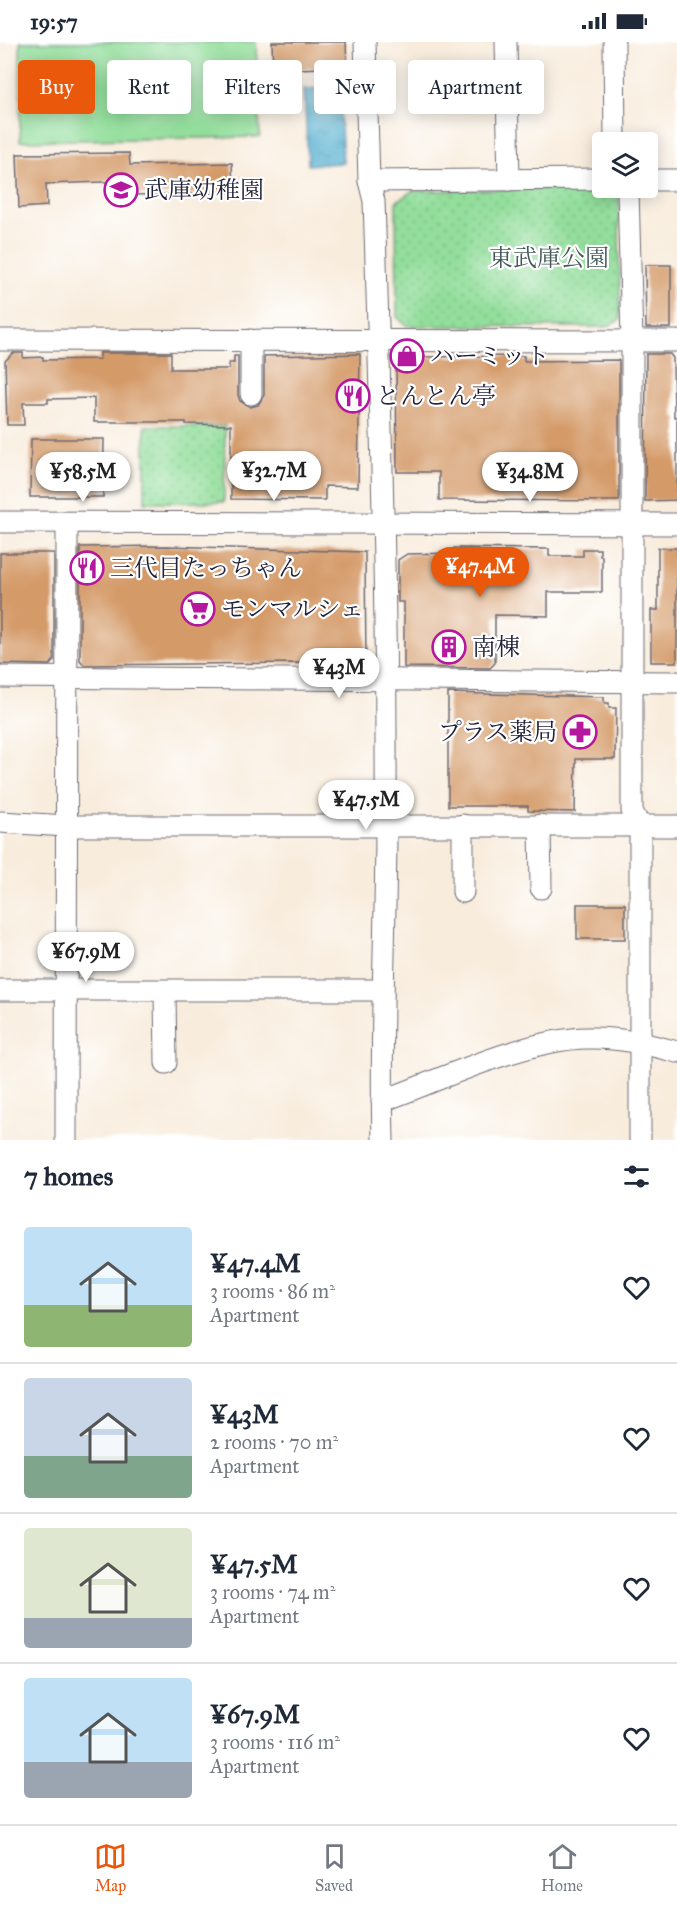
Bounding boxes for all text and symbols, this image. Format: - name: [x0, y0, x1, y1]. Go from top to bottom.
- text: 19:57: [30, 8, 78, 35]
- chip: Buy: [18, 60, 95, 114]
- chip: Rent: [107, 60, 191, 114]
- chip: Filters: [203, 60, 302, 114]
- chip: New: [314, 60, 396, 114]
- chip: Apartment: [408, 60, 544, 114]
- map controls: [592, 132, 658, 198]
- button: layers: [592, 132, 658, 198]
- school or university icon: 武庫幼稚園: [103, 172, 139, 208]
- place label: 武庫幼稚園: [144, 175, 264, 205]
- park label: 東武庫公園: [489, 243, 609, 273]
- shop icon: ハーミット: [389, 338, 425, 374]
- place label: ハーミット: [430, 341, 550, 371]
- restaurant icon: とんとん亭: [335, 378, 371, 414]
- place label: とんとん亭: [376, 381, 496, 411]
- pin: ¥32.7M: [225, 451, 323, 502]
- pin: ¥58.5M: [34, 452, 132, 503]
- pin: ¥34.8M: [481, 452, 579, 503]
- text: ¥32.7M: [241, 458, 307, 482]
- text: ¥58.5M: [50, 459, 116, 483]
- text: ¥34.8M: [496, 459, 564, 483]
- pin: ¥47.4M: [431, 547, 529, 598]
- restaurant icon: 三代目たっちゃん: [69, 550, 105, 586]
- place label: 三代目たっちゃん: [110, 553, 302, 583]
- text: ¥47.4M: [445, 554, 515, 578]
- supermarket icon: モンマルシェ: [180, 591, 216, 627]
- place label: モンマルシェ: [221, 594, 364, 624]
- building icon: 南棟: [431, 629, 467, 665]
- place label: 南棟: [472, 632, 520, 662]
- pin: ¥43M: [303, 648, 375, 699]
- text: ¥43M: [313, 655, 365, 679]
- pharmacy icon: プラス薬局: [562, 714, 598, 750]
- place label: プラス薬局: [438, 717, 557, 747]
- pin: ¥47.5M: [317, 780, 415, 831]
- text: ¥47.5M: [332, 787, 400, 811]
- pin: ¥67.9M: [37, 932, 135, 983]
- text: ¥67.9M: [51, 939, 121, 963]
- text: 7 homes: [24, 1160, 113, 1192]
- icon: filters: [620, 1160, 653, 1193]
- text: ¥47.4M: [210, 1247, 301, 1279]
- icon: home: [72, 1251, 144, 1323]
- icon: heart: [620, 1271, 653, 1304]
- text: 3 rooms · 86 m²: [210, 1279, 335, 1303]
- text: Apartment: [210, 1303, 299, 1327]
- text: ¥43M: [210, 1398, 279, 1430]
- icon: home: [72, 1402, 144, 1474]
- icon: heart: [620, 1422, 653, 1455]
- text: 2 rooms · 70 m²: [210, 1430, 338, 1454]
- text: Apartment: [210, 1454, 299, 1478]
- text: ¥47.5M: [210, 1548, 298, 1580]
- icon: home: [72, 1552, 144, 1624]
- icon: heart: [620, 1572, 653, 1605]
- text: 3 rooms · 74 m²: [210, 1580, 335, 1604]
- text: Apartment: [210, 1604, 299, 1628]
- text: ¥67.9M: [210, 1698, 300, 1730]
- icon: home: [72, 1702, 144, 1774]
- icon: heart: [620, 1722, 653, 1755]
- text: 3 rooms · 116 m²: [210, 1730, 340, 1754]
- text: Apartment: [210, 1754, 299, 1778]
- tab: Map: [94, 1840, 127, 1895]
- tab: Saved: [315, 1840, 353, 1895]
- tab: Home: [541, 1840, 583, 1895]

